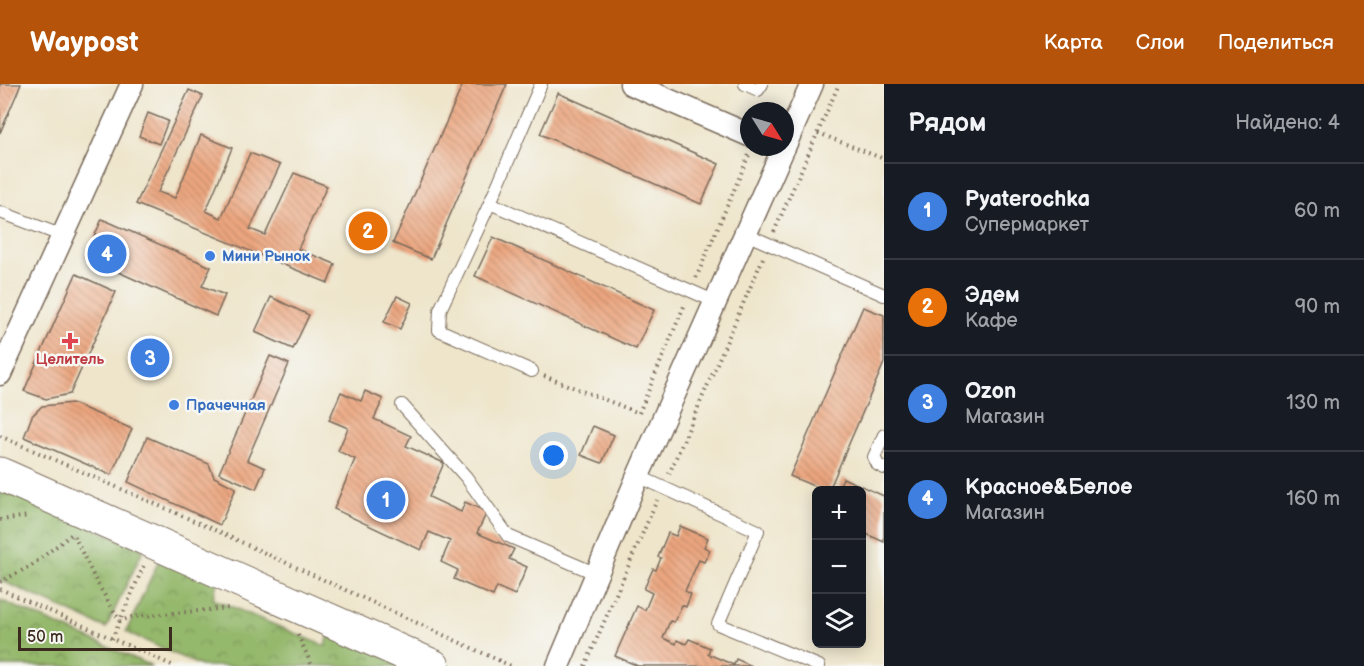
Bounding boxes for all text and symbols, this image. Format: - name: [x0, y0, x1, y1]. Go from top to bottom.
- text: Waypost: [30, 26, 139, 59]
- text: Карта: [1044, 30, 1103, 55]
- text: Слои: [1136, 30, 1185, 55]
- text: Поделиться: [1218, 30, 1334, 55]
- north arrow: [740, 102, 794, 156]
- text: Рядом: [908, 108, 986, 139]
- text: Найдено: 4: [1235, 111, 1340, 135]
- text: Pyaterochka: [965, 186, 1090, 213]
- text: 1: [923, 199, 932, 223]
- text: 60 m: [1294, 199, 1340, 223]
- pin: 2: [348, 208, 388, 254]
- text: Супермаркет: [965, 213, 1089, 237]
- pin: 4: [88, 232, 126, 276]
- place label: Мини Рынок: [222, 247, 311, 266]
- marker: Мини Рынок: [203, 249, 217, 263]
- text: Эдем: [965, 282, 1020, 309]
- text: 2: [922, 295, 933, 319]
- text: 90 m: [1295, 295, 1340, 319]
- text: Кафе: [965, 309, 1018, 333]
- marker: Целитель: [63, 334, 77, 348]
- pin: 3: [130, 336, 170, 380]
- place label: Целитель: [36, 350, 105, 369]
- text: Ozon: [965, 378, 1016, 405]
- text: 3: [922, 391, 933, 415]
- text: 130 m: [1286, 391, 1340, 415]
- place label: Прачечная: [186, 396, 266, 415]
- marker: Прачечная: [167, 398, 181, 412]
- text: Магазин: [965, 405, 1045, 429]
- your location: [539, 441, 568, 470]
- text: Красное&Белое: [965, 474, 1132, 501]
- pin: 1: [366, 478, 406, 522]
- map controls: [812, 486, 866, 648]
- button: +: [812, 486, 866, 540]
- text: 4: [922, 487, 933, 511]
- text: 160 m: [1286, 487, 1340, 511]
- text: Магазин: [965, 501, 1045, 525]
- button: −: [812, 540, 866, 594]
- button: layers: [812, 594, 866, 648]
- scale bar: [18, 624, 172, 652]
- text: 50 m: [27, 628, 63, 647]

